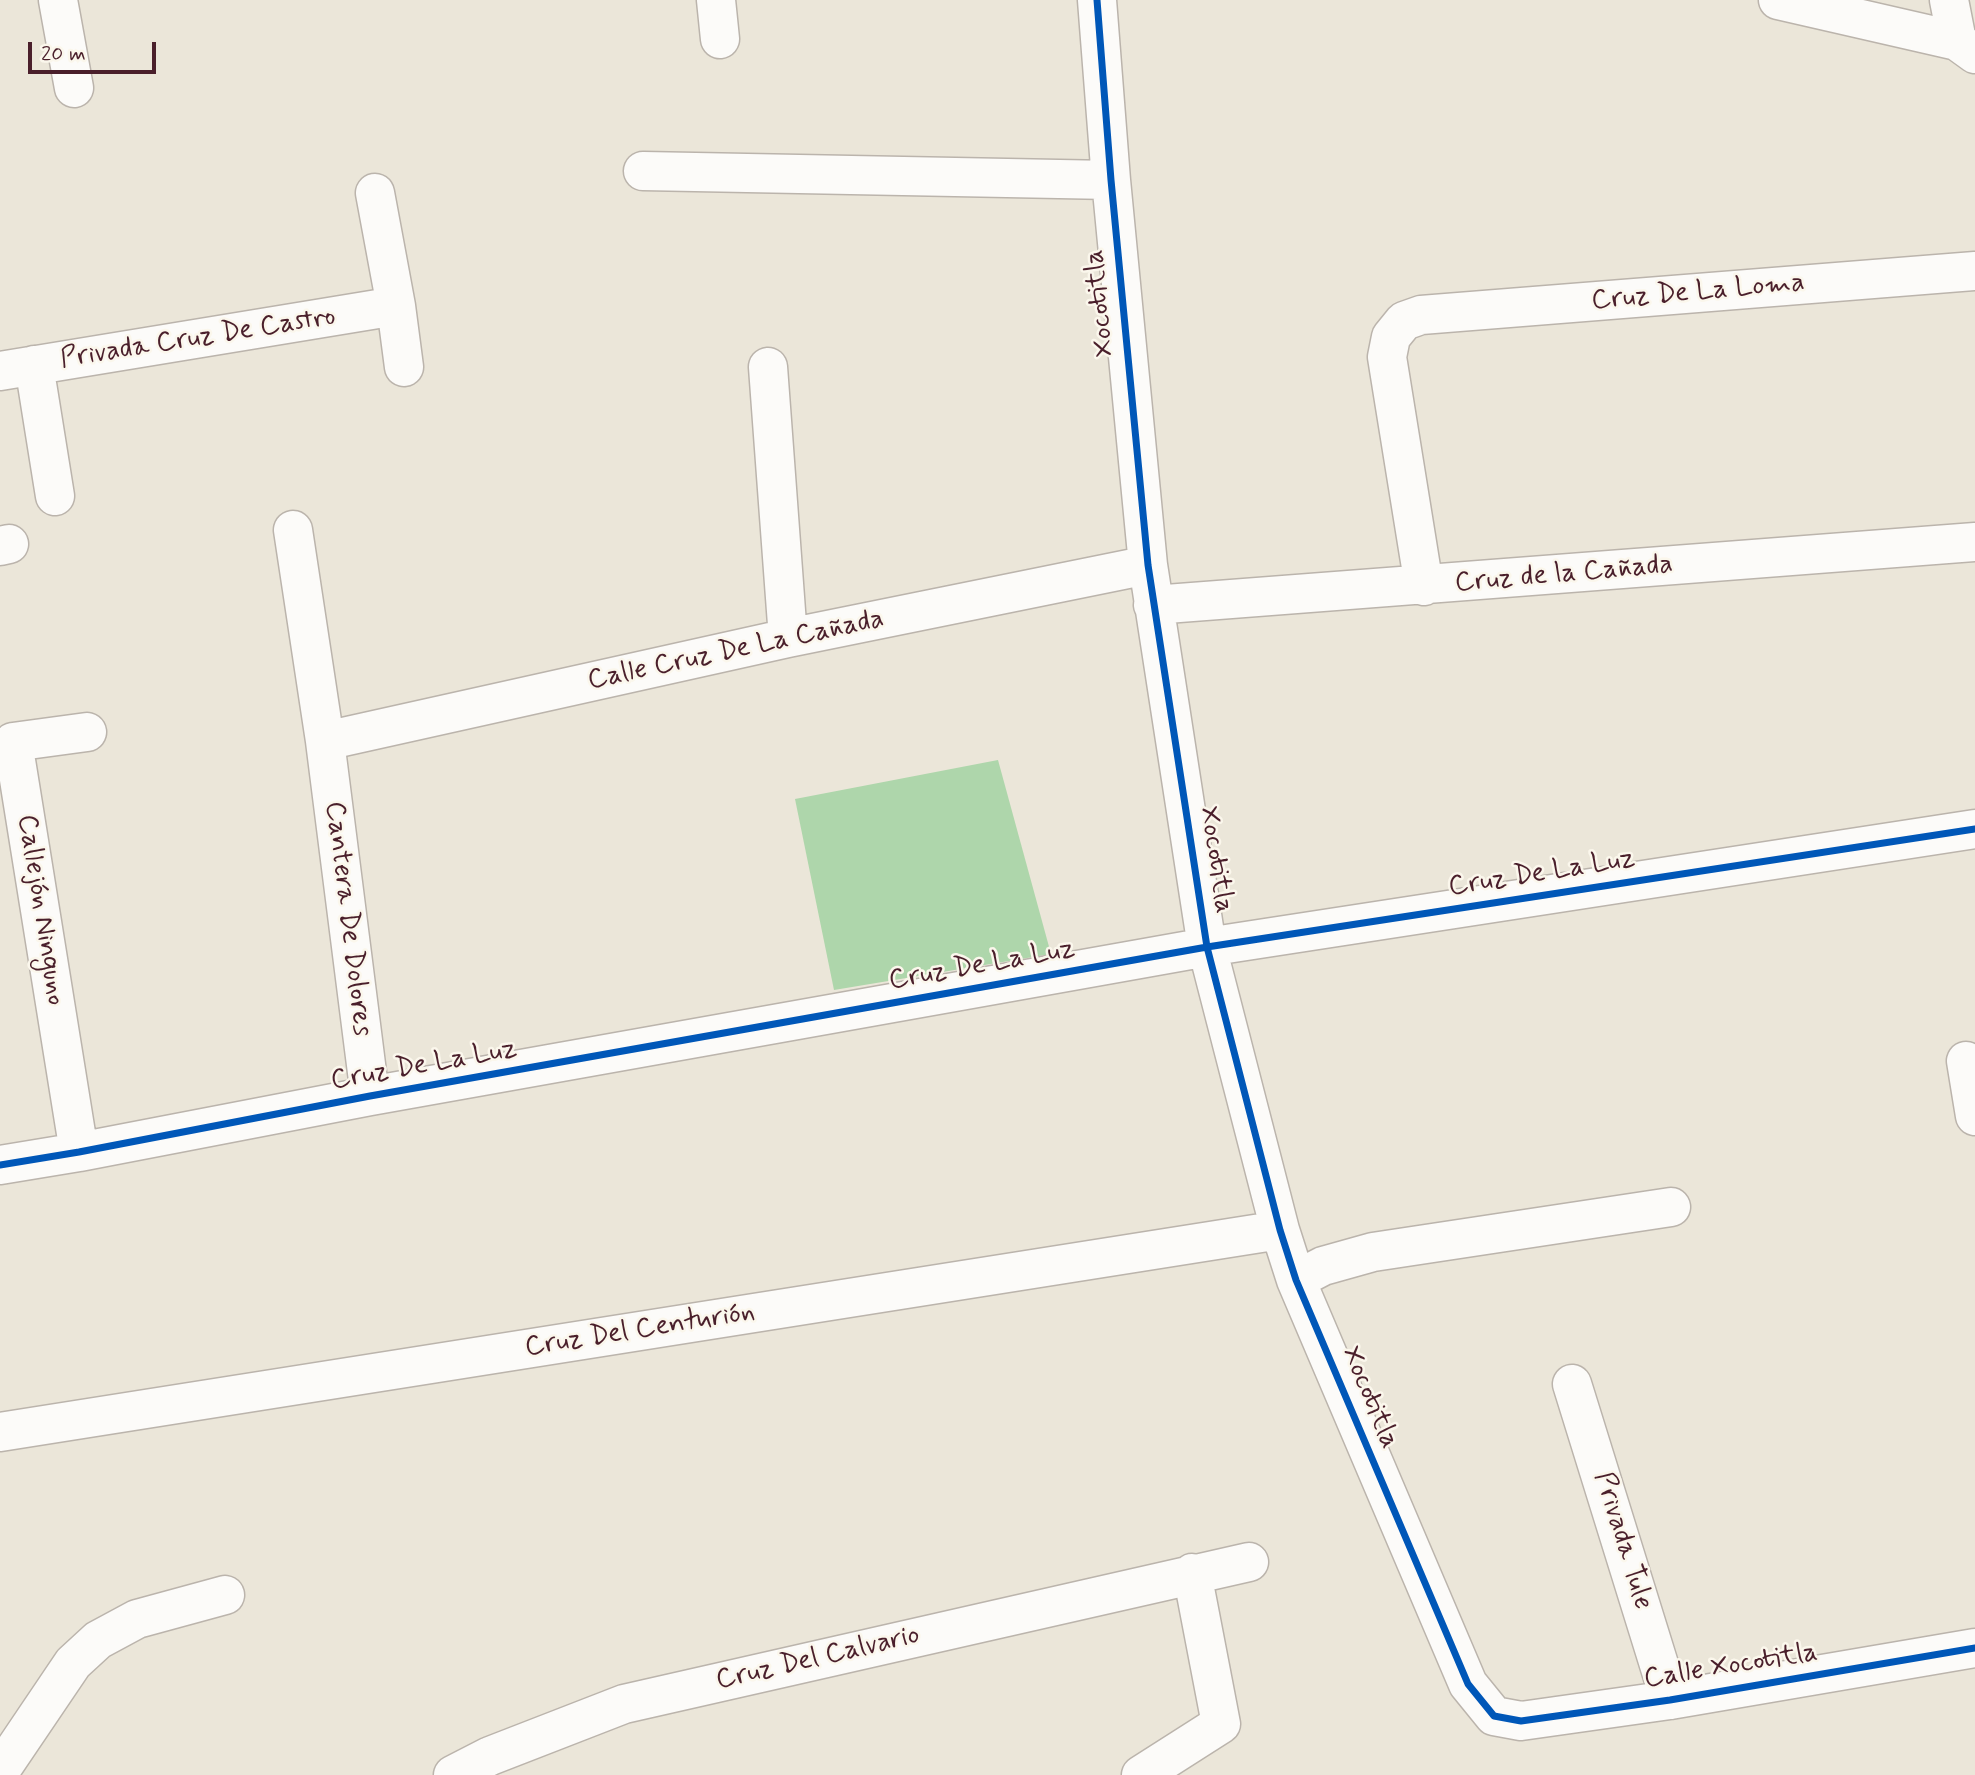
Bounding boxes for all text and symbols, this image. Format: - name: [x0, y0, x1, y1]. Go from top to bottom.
- scale bar: [32, 28, 159, 72]
- text: 20 m: [41, 40, 86, 68]
- street label: Xocotitla: [1079, 248, 1123, 358]
- street label: Cruz De La Loma: [1590, 267, 1806, 319]
- street label: Privada Cruz De Castro: [58, 301, 338, 377]
- street label: Cruz de la Cañada: [1454, 549, 1674, 601]
- street label: Calle Cruz De La Cañada: [585, 603, 887, 699]
- street label: Cantera De Dolores: [316, 800, 378, 1038]
- street label: Xocotitla: [1190, 804, 1240, 916]
- street label: Callejón Ninguno: [8, 812, 72, 1008]
- street label: Cruz De La Luz: [1446, 843, 1638, 905]
- street label: Cruz De La Luz: [886, 933, 1078, 999]
- street label: Cruz De La Luz: [328, 1033, 520, 1099]
- street label: Cruz Del Centurión: [523, 1296, 757, 1366]
- street label: Xocotitla: [1332, 1342, 1406, 1454]
- street label: Privada Tule: [1585, 1468, 1659, 1614]
- street label: Cruz Del Calvario: [713, 1619, 923, 1699]
- street label: Calle Xocotitla: [1642, 1637, 1820, 1697]

